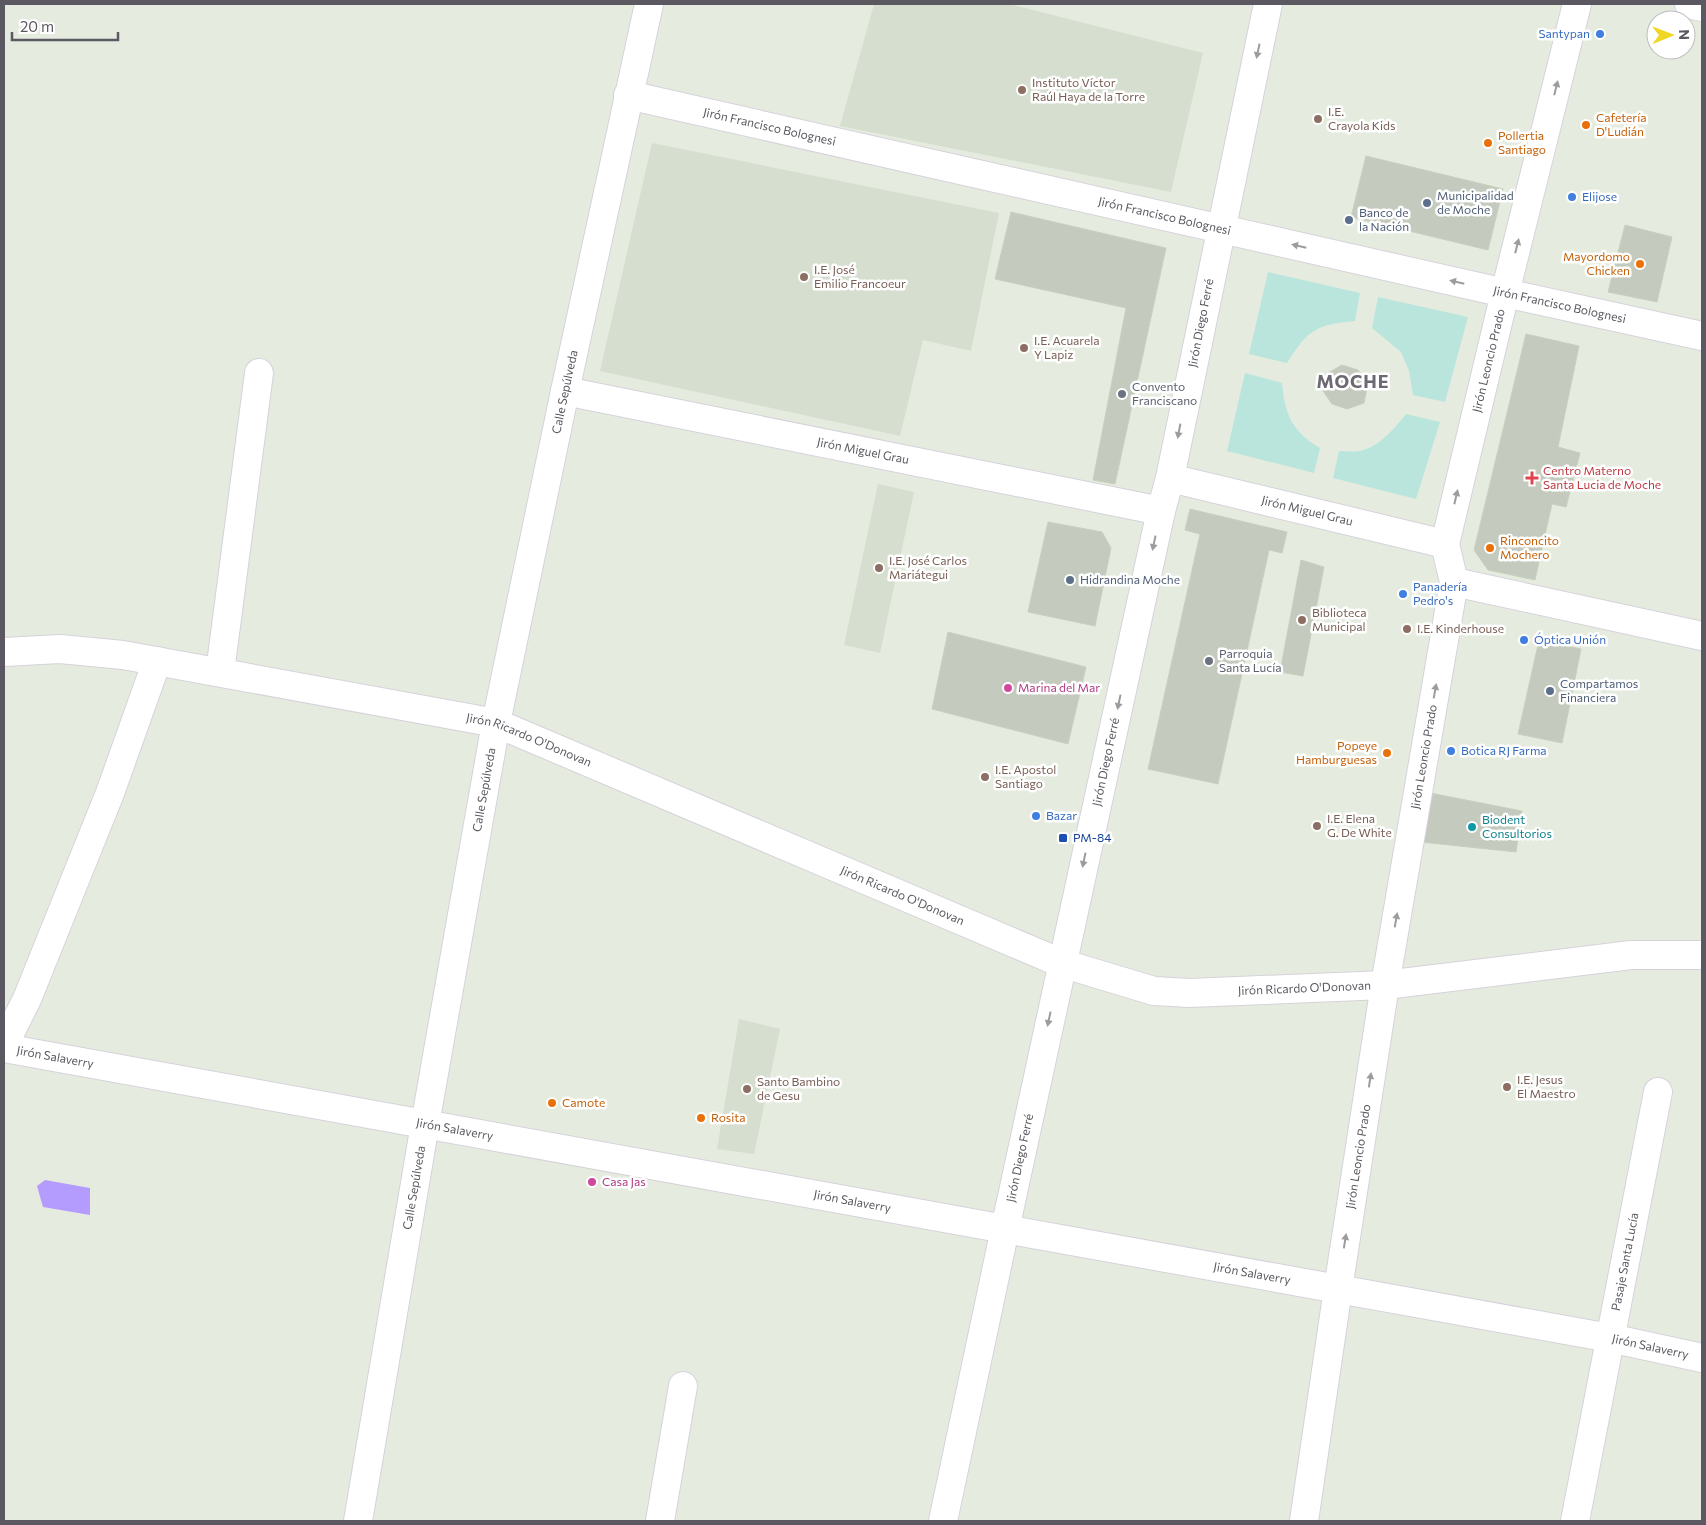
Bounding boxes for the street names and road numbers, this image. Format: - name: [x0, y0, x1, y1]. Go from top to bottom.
- street label: Jirón Francisco Bolognesi: [702, 104, 837, 148]
- street label: Jirón Francisco Bolognesi: [1097, 193, 1232, 237]
- street label: Jirón Diego Ferré: [1185, 277, 1216, 369]
- street label: Jirón Francisco Bolognesi: [1492, 283, 1628, 325]
- street label: Jirón Leoncio Prado: [1469, 307, 1507, 414]
- street label: Calle Sepúlveda: [548, 349, 580, 435]
- street label: Jirón Miguel Grau: [816, 434, 910, 466]
- street label: Jirón Miguel Grau: [1260, 492, 1354, 528]
- street label: Jirón Leoncio Prado: [1407, 703, 1439, 810]
- street label: Jirón Ricardo O'Donovan: [465, 710, 594, 769]
- street label: Jirón Diego Ferré: [1089, 716, 1122, 808]
- street label: Calle Sepúlveda: [469, 747, 497, 833]
- street label: Jirón Ricardo O'Donovan: [838, 862, 967, 927]
- street label: Jirón Ricardo O'Donovan: [1237, 978, 1371, 998]
- street label: Jirón Salaverry: [15, 1042, 95, 1070]
- street label: Jirón Leoncio Prado: [1342, 1103, 1372, 1210]
- street label: Jirón Diego Ferré: [1003, 1112, 1036, 1204]
- street label: Jirón Salaverry: [415, 1115, 495, 1142]
- street label: Calle Sepúlveda: [399, 1144, 427, 1231]
- street label: Jirón Salaverry: [813, 1187, 892, 1214]
- street label: Pasaje Santa Lucía: [1608, 1211, 1641, 1312]
- street label: Jirón Salaverry: [1212, 1259, 1292, 1286]
- street label: Jirón Salaverry: [1611, 1331, 1690, 1361]

